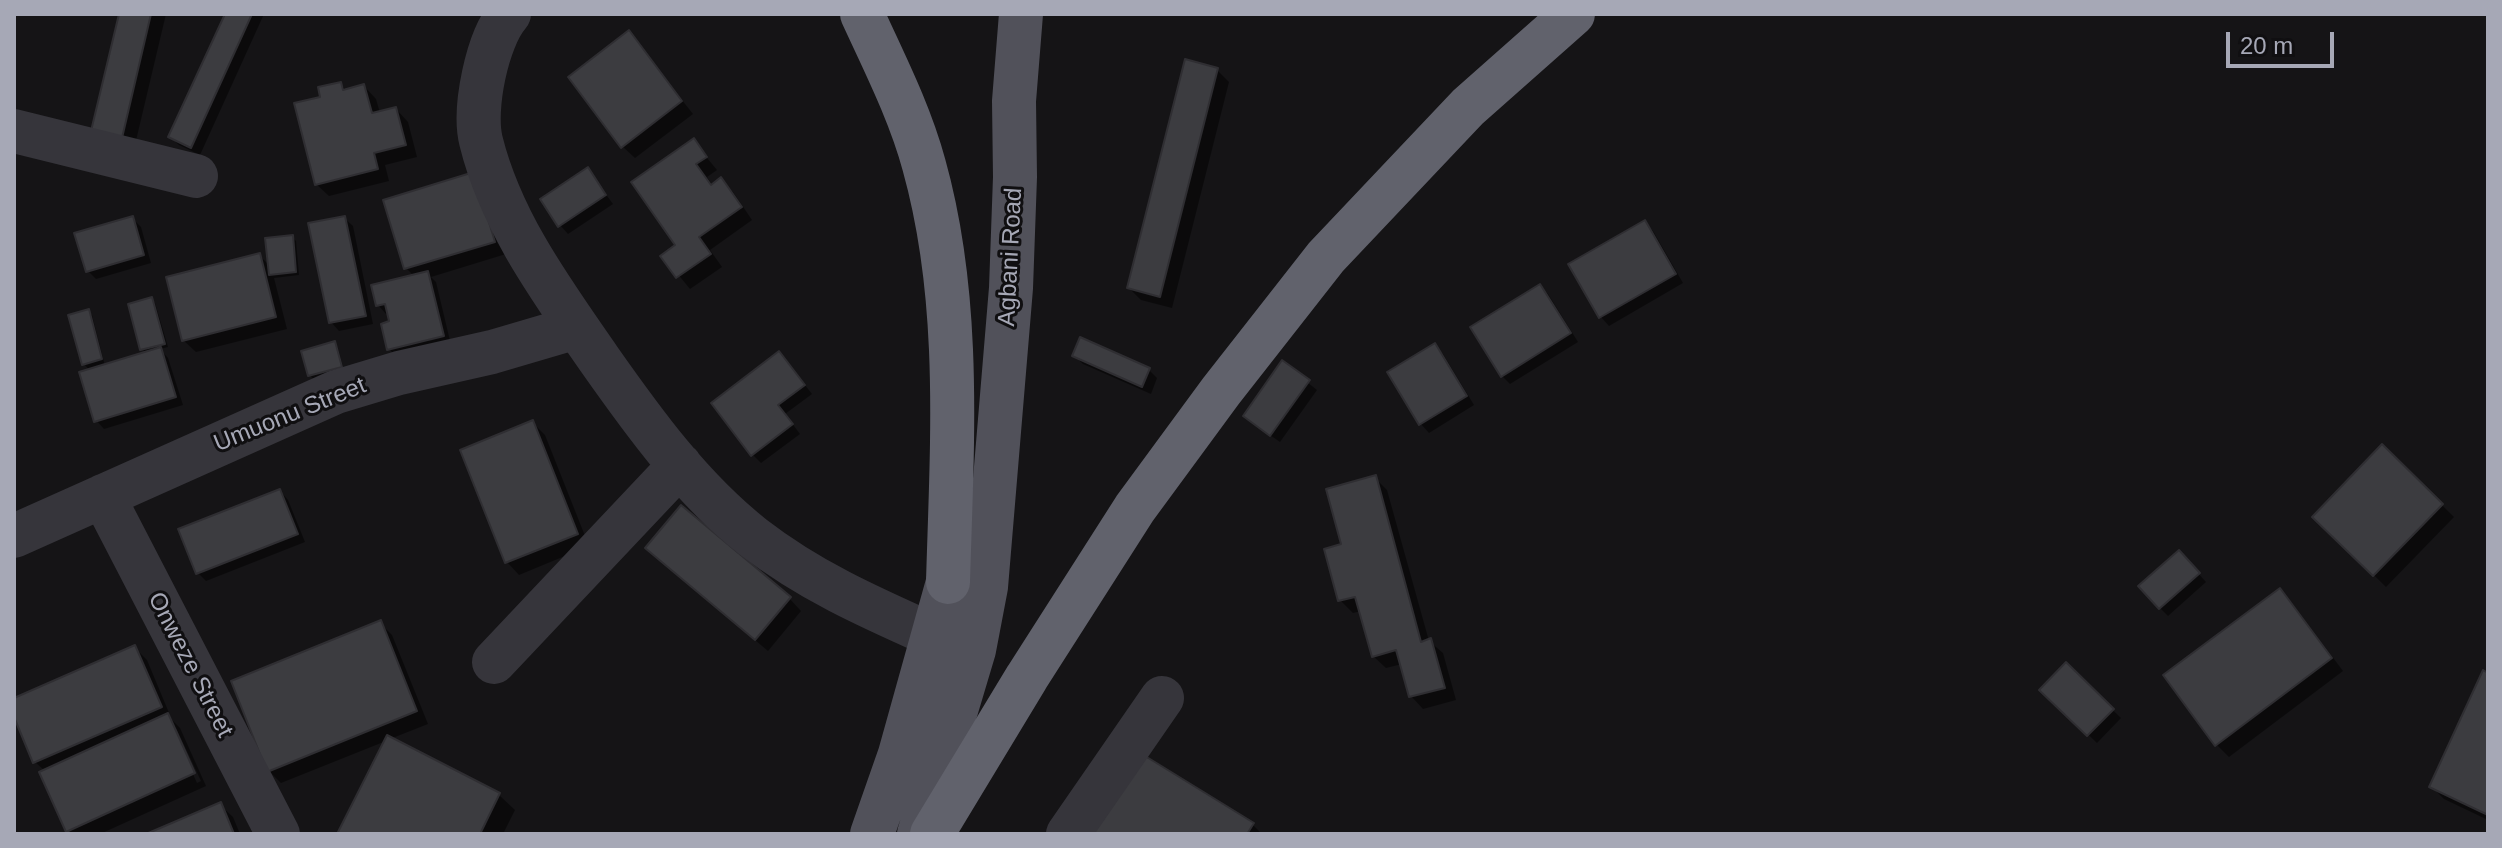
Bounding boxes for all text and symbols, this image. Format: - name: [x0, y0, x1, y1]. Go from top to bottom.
- scale bar: [2230, 16, 2338, 66]
- text: 20 m: [2240, 32, 2293, 59]
- street label: Agbani Road: [993, 187, 1029, 327]
- street label: Umuonu Street: [210, 371, 370, 459]
- street label: Onweze Street: [141, 588, 239, 742]

